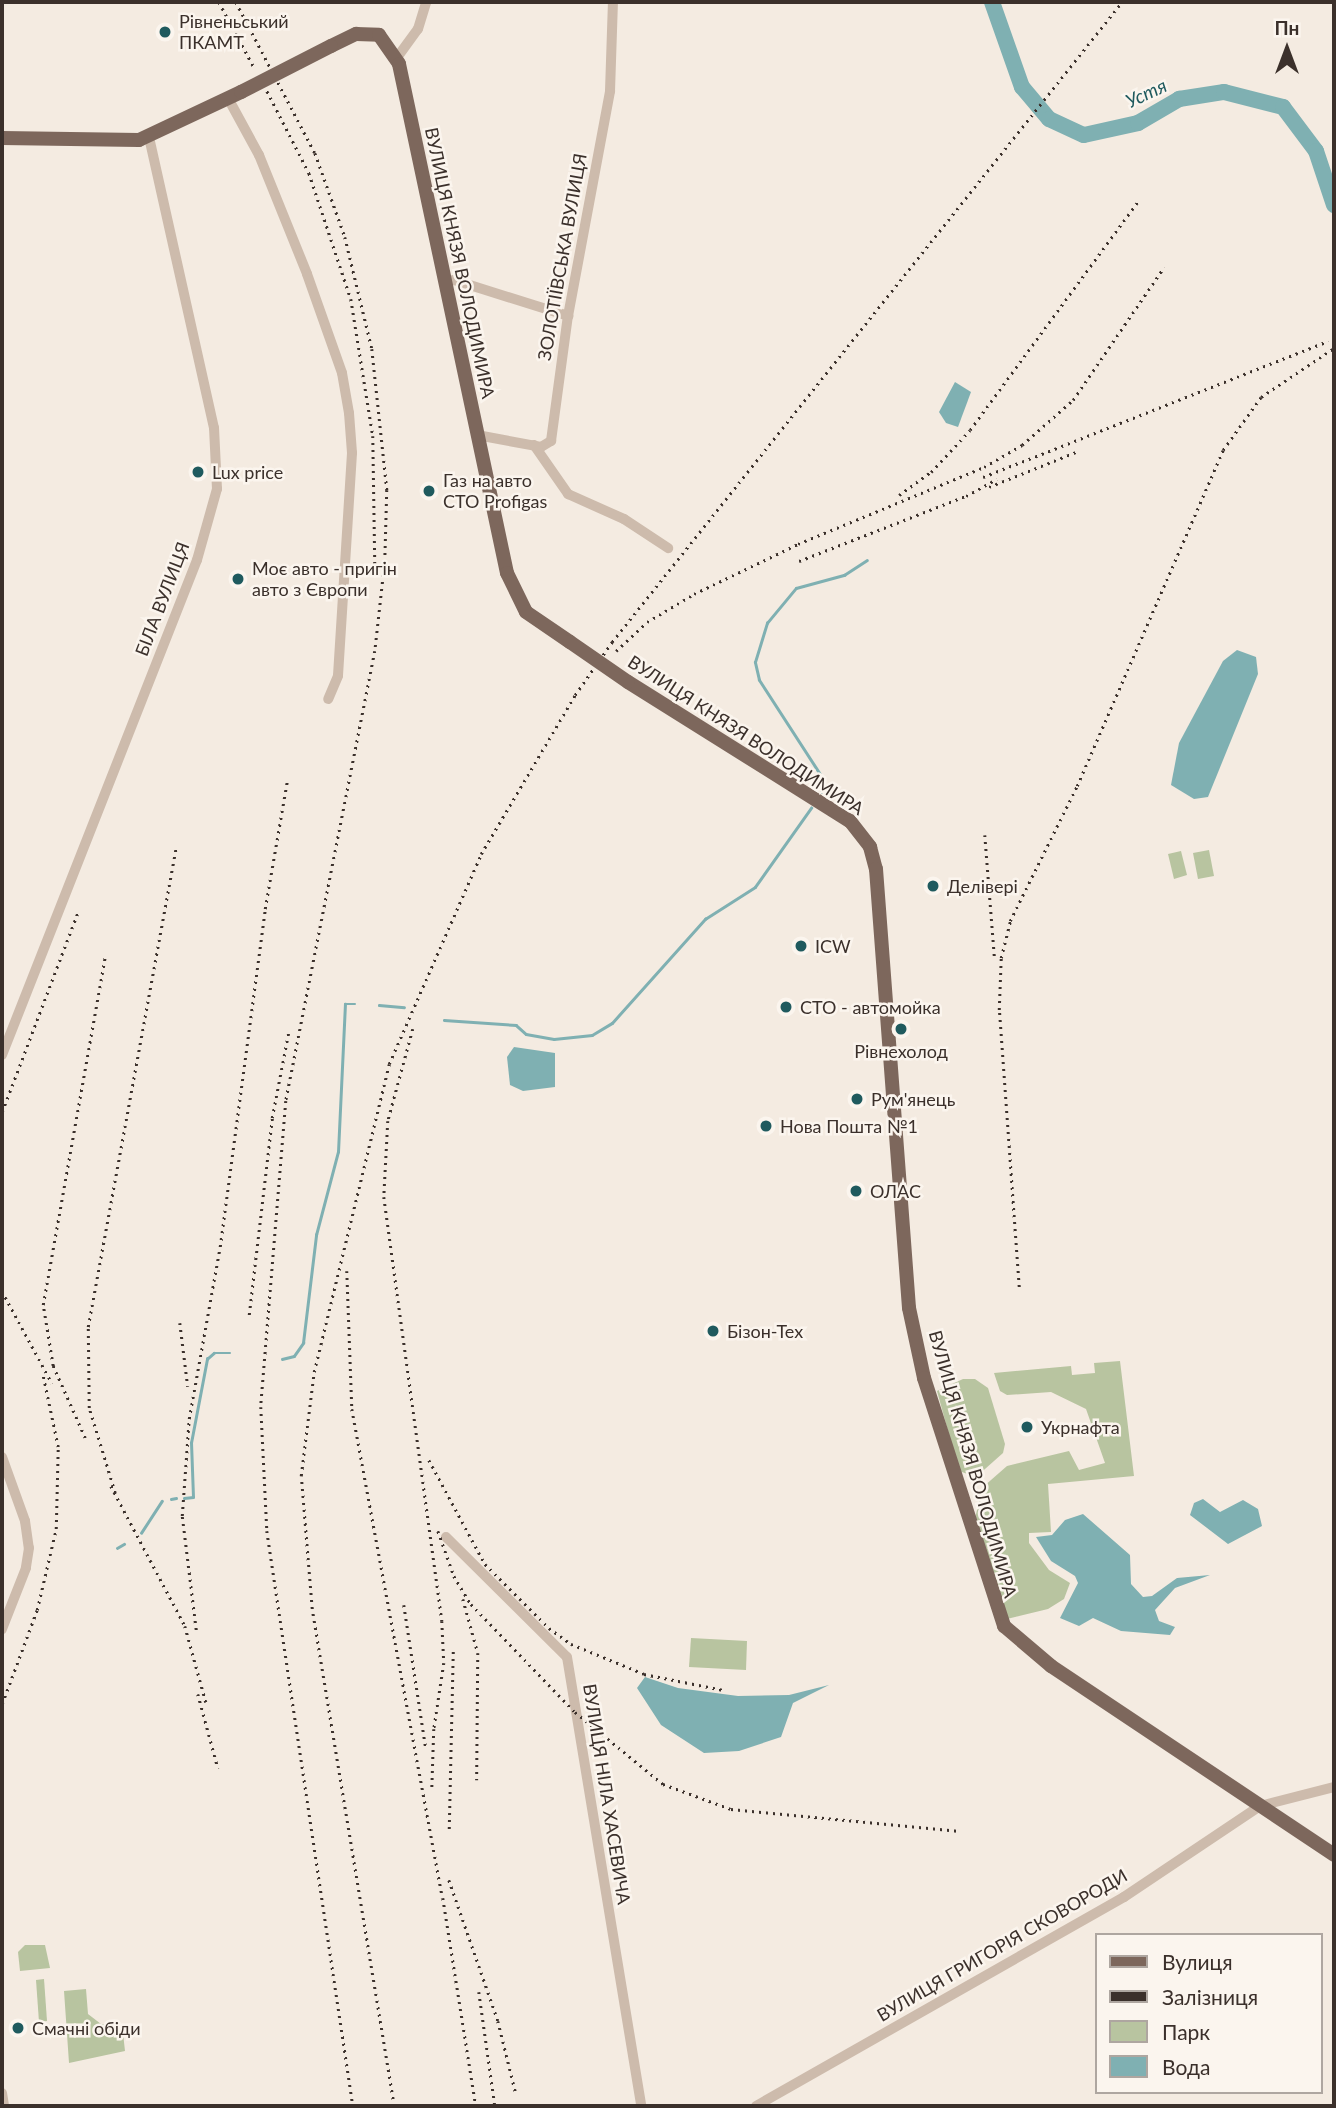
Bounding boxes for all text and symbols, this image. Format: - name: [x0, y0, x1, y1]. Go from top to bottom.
- place label: Рівненьський ПКАМТ: [179, 11, 289, 54]
- north arrow: [1252, 14, 1322, 84]
- text: Пн: [1275, 16, 1299, 39]
- marker: Рівненьський ПКАМТ: [157, 24, 173, 40]
- water label: Устя: [1122, 74, 1170, 112]
- street label: ВУЛИЦЯ КНЯЗЯ ВОЛОДИМИРА: [421, 125, 499, 401]
- street label: ЗОЛОТІЇВСЬКА ВУЛИЦЯ: [533, 152, 591, 362]
- place label: Lux price: [212, 461, 283, 483]
- marker: Lux price: [190, 464, 206, 480]
- place label: Газ на авто СТО Profigas: [443, 470, 547, 512]
- marker: Газ на авто СТО Profigas: [421, 483, 437, 499]
- street label: БІЛА ВУЛИЦЯ: [130, 539, 194, 659]
- place label: Моє авто - пригін авто з Європи: [252, 558, 397, 600]
- marker: Моє авто - пригін авто з Європи: [230, 571, 246, 587]
- street label: ВУЛИЦЯ КНЯЗЯ ВОЛОДИМИРА: [624, 651, 868, 819]
- place label: Делівері: [947, 875, 1018, 897]
- marker: Делівері: [925, 878, 941, 894]
- place label: ICW: [815, 935, 851, 957]
- marker: ICW: [793, 938, 809, 954]
- place label: СТО - автомойка: [800, 996, 941, 1018]
- marker: СТО - автомойка: [778, 999, 794, 1015]
- marker: Рівнехолод: [893, 1021, 909, 1037]
- place label: Рівнехолод: [854, 1040, 948, 1062]
- place label: Рум'янець: [871, 1088, 955, 1110]
- marker: Рум'янець: [849, 1091, 865, 1107]
- place label: Нова Пошта №1: [780, 1115, 918, 1137]
- marker: Нова Пошта №1: [758, 1118, 774, 1134]
- place label: ОЛАС: [870, 1180, 921, 1202]
- marker: ОЛАС: [848, 1183, 864, 1199]
- place label: Бізон-Тех: [727, 1320, 803, 1342]
- marker: Бізон-Тех: [705, 1323, 721, 1339]
- street label: ВУЛИЦЯ КНЯЗЯ ВОЛОДИМИРА: [924, 1328, 1022, 1600]
- place label: Укрнафта: [1041, 1416, 1120, 1438]
- marker: Укрнафта: [1019, 1419, 1035, 1435]
- street label: ВУЛИЦЯ НІЛА ХАСЕВИЧА: [579, 1682, 635, 1906]
- street label: ВУЛИЦЯ ГРИГОРІЯ СКОВОРОДИ: [873, 1864, 1131, 2026]
- legend: [1094, 1933, 1322, 2094]
- text: Вулиця: [1162, 1949, 1233, 1974]
- text: Залізниця: [1162, 1984, 1258, 2009]
- place label: Смачні обіди: [32, 2017, 140, 2039]
- text: Парк: [1162, 2019, 1210, 2044]
- marker: Смачні обіди: [10, 2020, 26, 2036]
- text: Вода: [1162, 2054, 1210, 2079]

